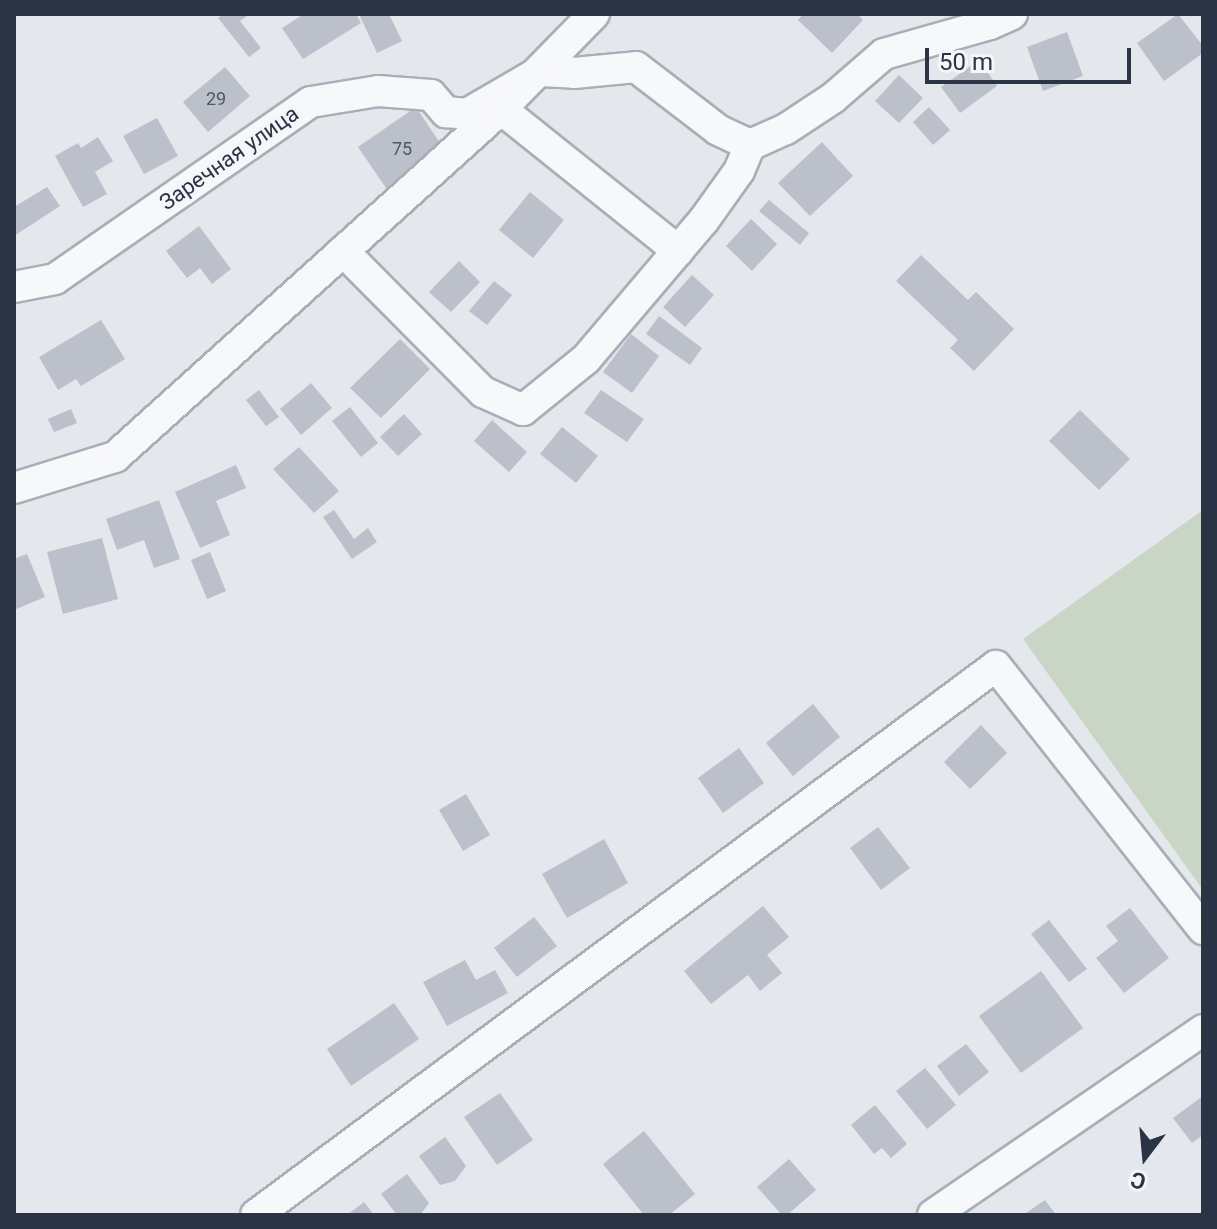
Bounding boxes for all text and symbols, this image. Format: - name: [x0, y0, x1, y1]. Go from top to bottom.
- scale bar: [929, 32, 1135, 82]
- text: 50 m: [939, 48, 993, 76]
- house number: 29: [206, 88, 226, 110]
- street label: Заречная улица: [154, 100, 304, 216]
- house number: 75: [392, 138, 412, 160]
- north arrow: [1105, 1117, 1185, 1197]
- text: С: [1128, 1167, 1149, 1195]

